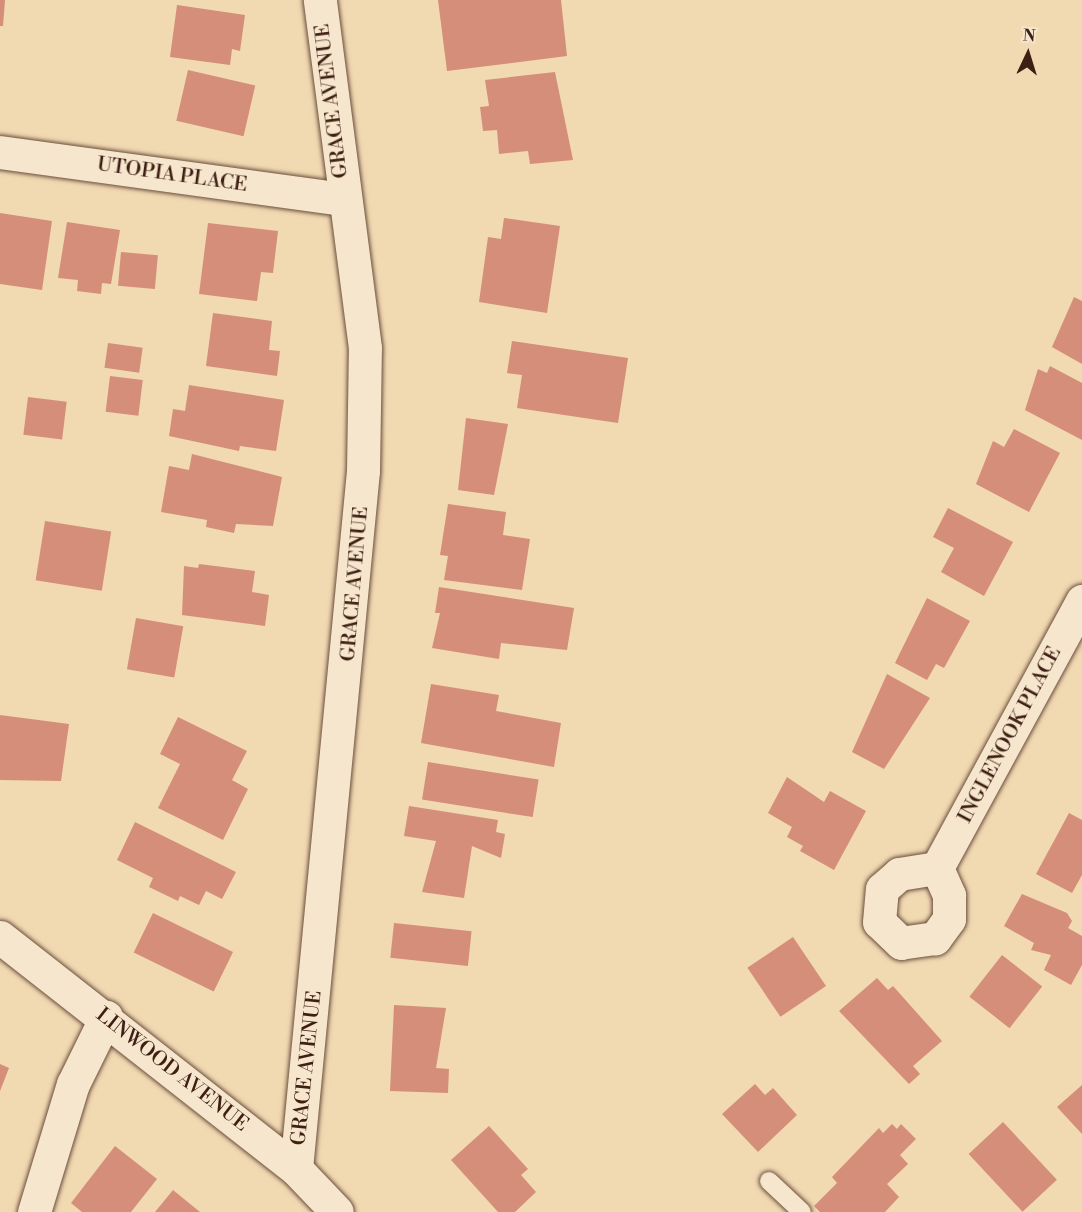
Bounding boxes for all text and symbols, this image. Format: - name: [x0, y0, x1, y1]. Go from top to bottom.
- street label: GRACE AVENUE: [311, 22, 353, 180]
- north arrow: [998, 24, 1058, 84]
- text: N: [1022, 26, 1036, 46]
- street label: UTOPIA PLACE: [95, 153, 249, 197]
- street label: GRACE AVENUE: [336, 505, 374, 663]
- street label: INGLENOOK PLACE: [953, 643, 1067, 827]
- street label: GRACE AVENUE: [287, 989, 327, 1147]
- street label: LINWOOD AVENUE: [91, 1003, 253, 1137]

